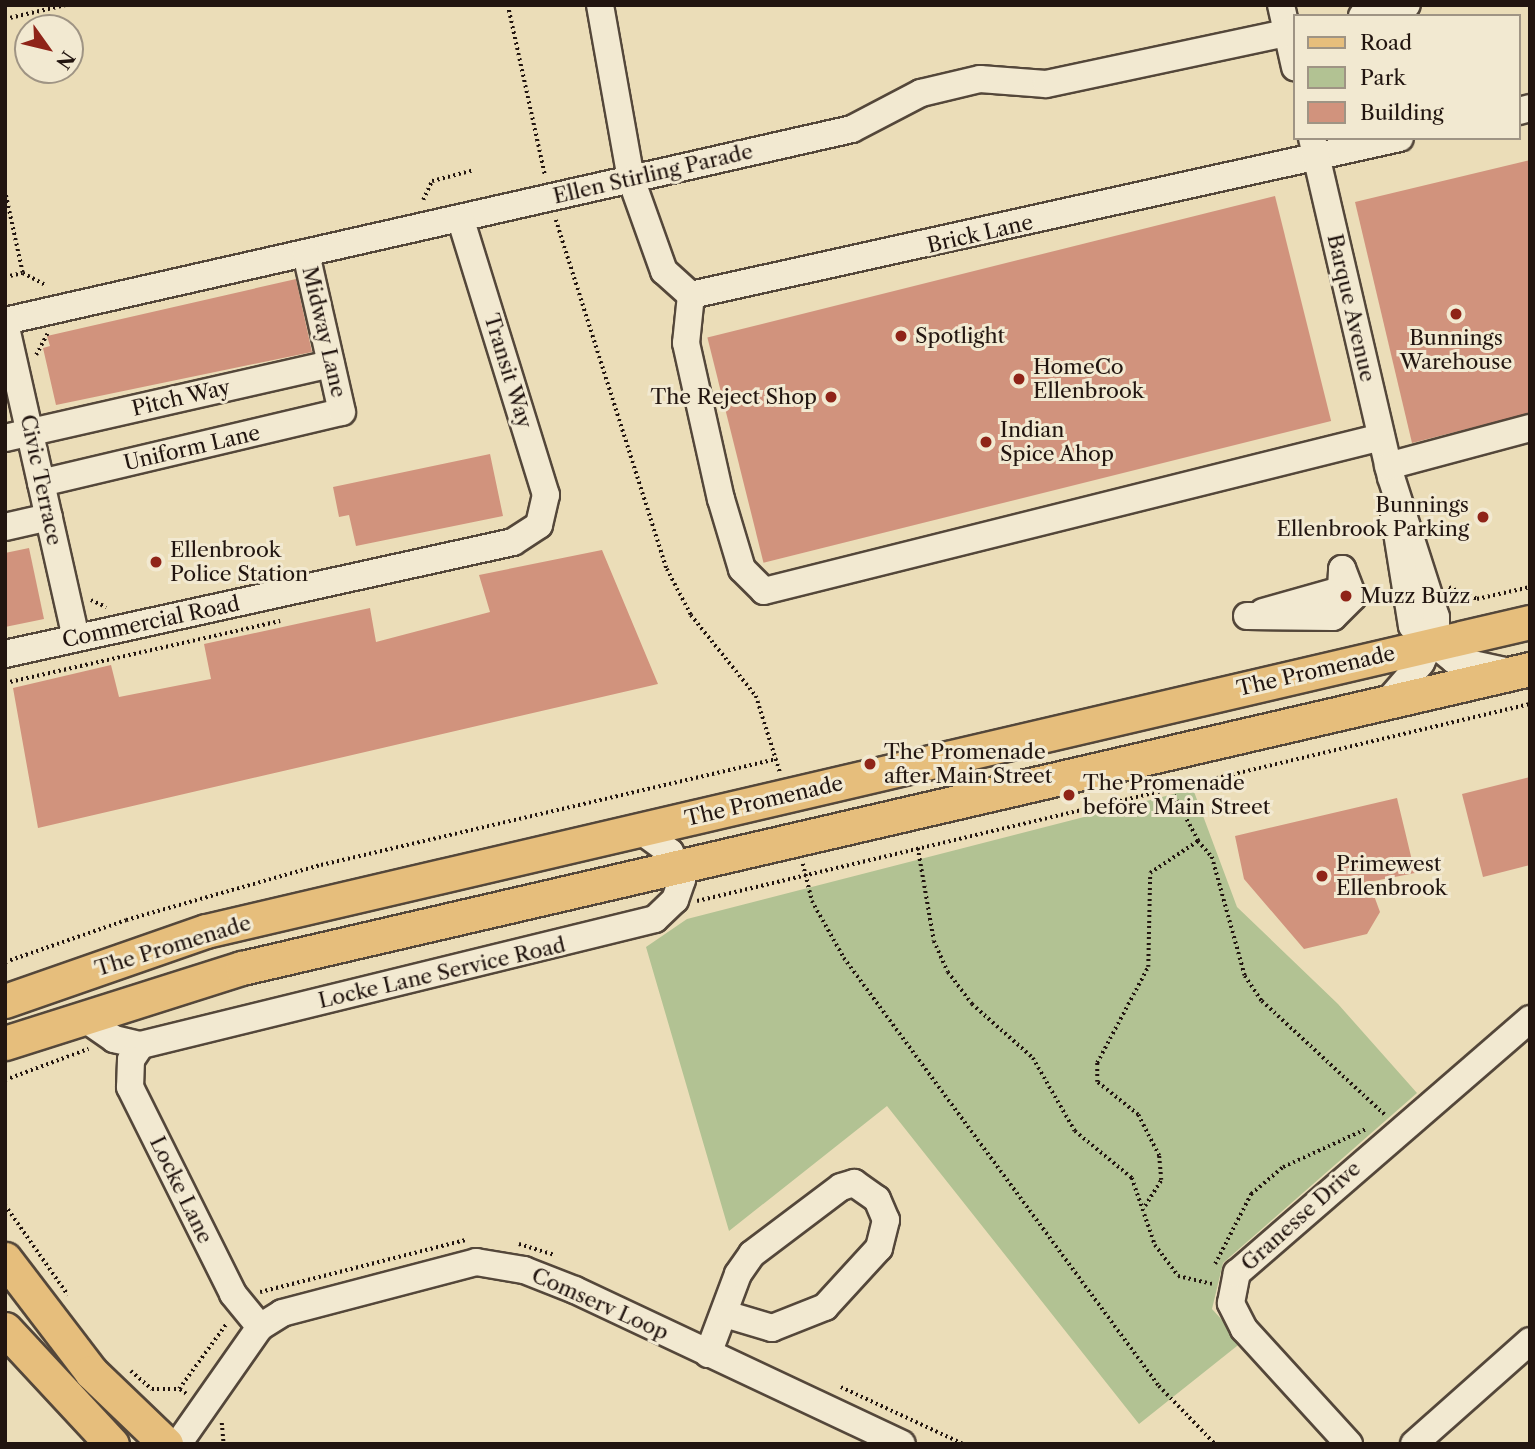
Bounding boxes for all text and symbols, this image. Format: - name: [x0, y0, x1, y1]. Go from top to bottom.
- north arrow: [14, 14, 84, 84]
- legend: [1294, 14, 1521, 140]
- text: Road: [1360, 30, 1412, 55]
- text: N: [51, 47, 79, 73]
- text: Park: [1360, 65, 1406, 90]
- text: Building: [1360, 100, 1444, 125]
- street label: Ellen Stirling Parade: [551, 139, 755, 209]
- street label: Brick Lane: [924, 210, 1036, 258]
- street label: Barque Avenue: [1322, 231, 1380, 385]
- street label: Midway Lane: [297, 264, 351, 400]
- marker: Bunnings Warehouse: [1448, 306, 1464, 322]
- street label: Transit Way: [479, 310, 537, 432]
- place label: Spotlight: [915, 323, 1005, 349]
- place label: Bunnings Warehouse: [1400, 325, 1512, 375]
- marker: Spotlight: [893, 328, 909, 344]
- place label: HomeCo Ellenbrook: [1033, 354, 1144, 404]
- marker: HomeCo Ellenbrook: [1011, 371, 1027, 387]
- street label: Pitch Way: [129, 374, 233, 422]
- place label: The Reject Shop: [650, 384, 817, 410]
- marker: The Reject Shop: [823, 389, 839, 405]
- street label: Civic Terrace: [15, 412, 67, 548]
- place label: Indian Spice Ahop: [1000, 417, 1115, 467]
- street label: Uniform Lane: [121, 420, 263, 476]
- marker: Indian Spice Ahop: [978, 434, 994, 450]
- place label: Bunnings Ellenbrook Parking: [1276, 492, 1469, 542]
- marker: Bunnings Ellenbrook Parking: [1475, 509, 1491, 525]
- place label: Ellenbrook Police Station: [170, 537, 308, 587]
- marker: Ellenbrook Police Station: [148, 554, 164, 570]
- place label: Muzz Buzz: [1360, 583, 1470, 609]
- marker: Muzz Buzz: [1338, 588, 1354, 604]
- street label: Commercial Road: [60, 591, 242, 653]
- street label: The Promenade: [1234, 641, 1398, 701]
- place label: The Promenade after Main Street: [884, 739, 1053, 789]
- marker: The Promenade after Main Street: [862, 756, 878, 772]
- place label: The Promenade before Main Street: [1083, 770, 1270, 820]
- street label: The Promenade: [682, 771, 846, 831]
- marker: The Promenade before Main Street: [1061, 787, 1077, 803]
- place label: Primewest Ellenbrook: [1336, 851, 1447, 901]
- marker: Primewest Ellenbrook: [1314, 868, 1330, 884]
- street label: The Promenade: [92, 910, 254, 982]
- street label: Locke Lane Service Road: [316, 932, 568, 1014]
- street label: Locke Lane: [144, 1132, 218, 1248]
- street label: Granesse Drive: [1236, 1156, 1366, 1276]
- street label: Comserv Loop: [527, 1262, 673, 1346]

